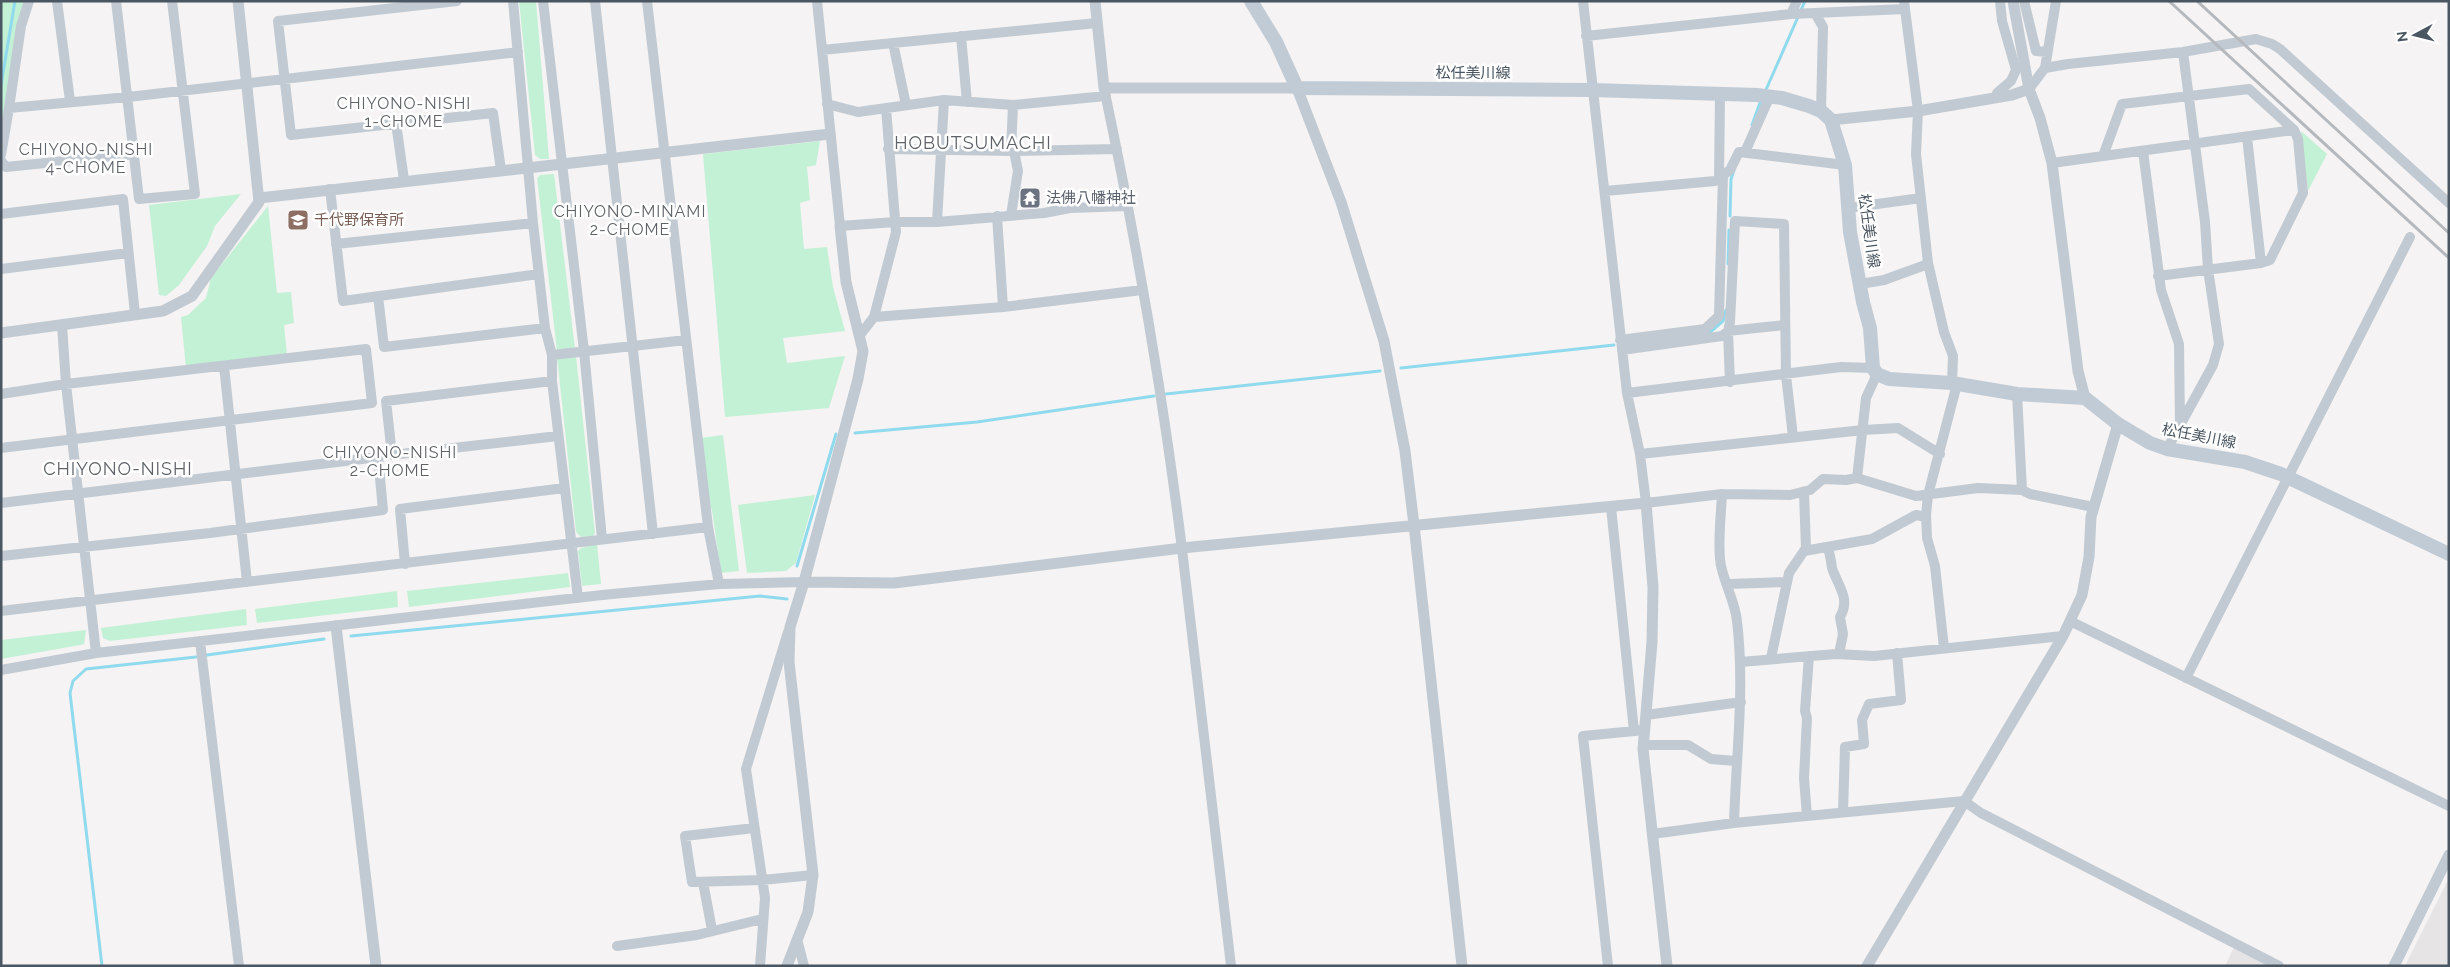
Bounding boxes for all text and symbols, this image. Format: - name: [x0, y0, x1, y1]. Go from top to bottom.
- north arrow: [2390, 10, 2440, 60]
- text: N: [2394, 30, 2411, 43]
- street label: 松任美川線: [1435, 64, 1511, 82]
- district label: CHIYONO-NISHI 1-CHOME: [337, 94, 471, 131]
- district label: HOBUTSUMACHI: [894, 132, 1052, 153]
- district label: CHIYONO-NISHI 4-CHOME: [19, 140, 153, 177]
- temple icon: 法佛八幡神社: [1018, 186, 1042, 210]
- place label: 法佛八幡神社: [1046, 189, 1136, 207]
- street label: 松任美川線: [1855, 193, 1883, 269]
- district label: CHIYONO-MINAMI 2-CHOME: [554, 202, 706, 239]
- school or university icon: 千代野保育所: [286, 208, 310, 232]
- place label: 千代野保育所: [314, 211, 404, 229]
- street label: 松任美川線: [2160, 420, 2238, 452]
- district label: CHIYONO-NISHI 2-CHOME: [323, 443, 457, 480]
- district label: CHIYONO-NISHI: [43, 458, 193, 479]

